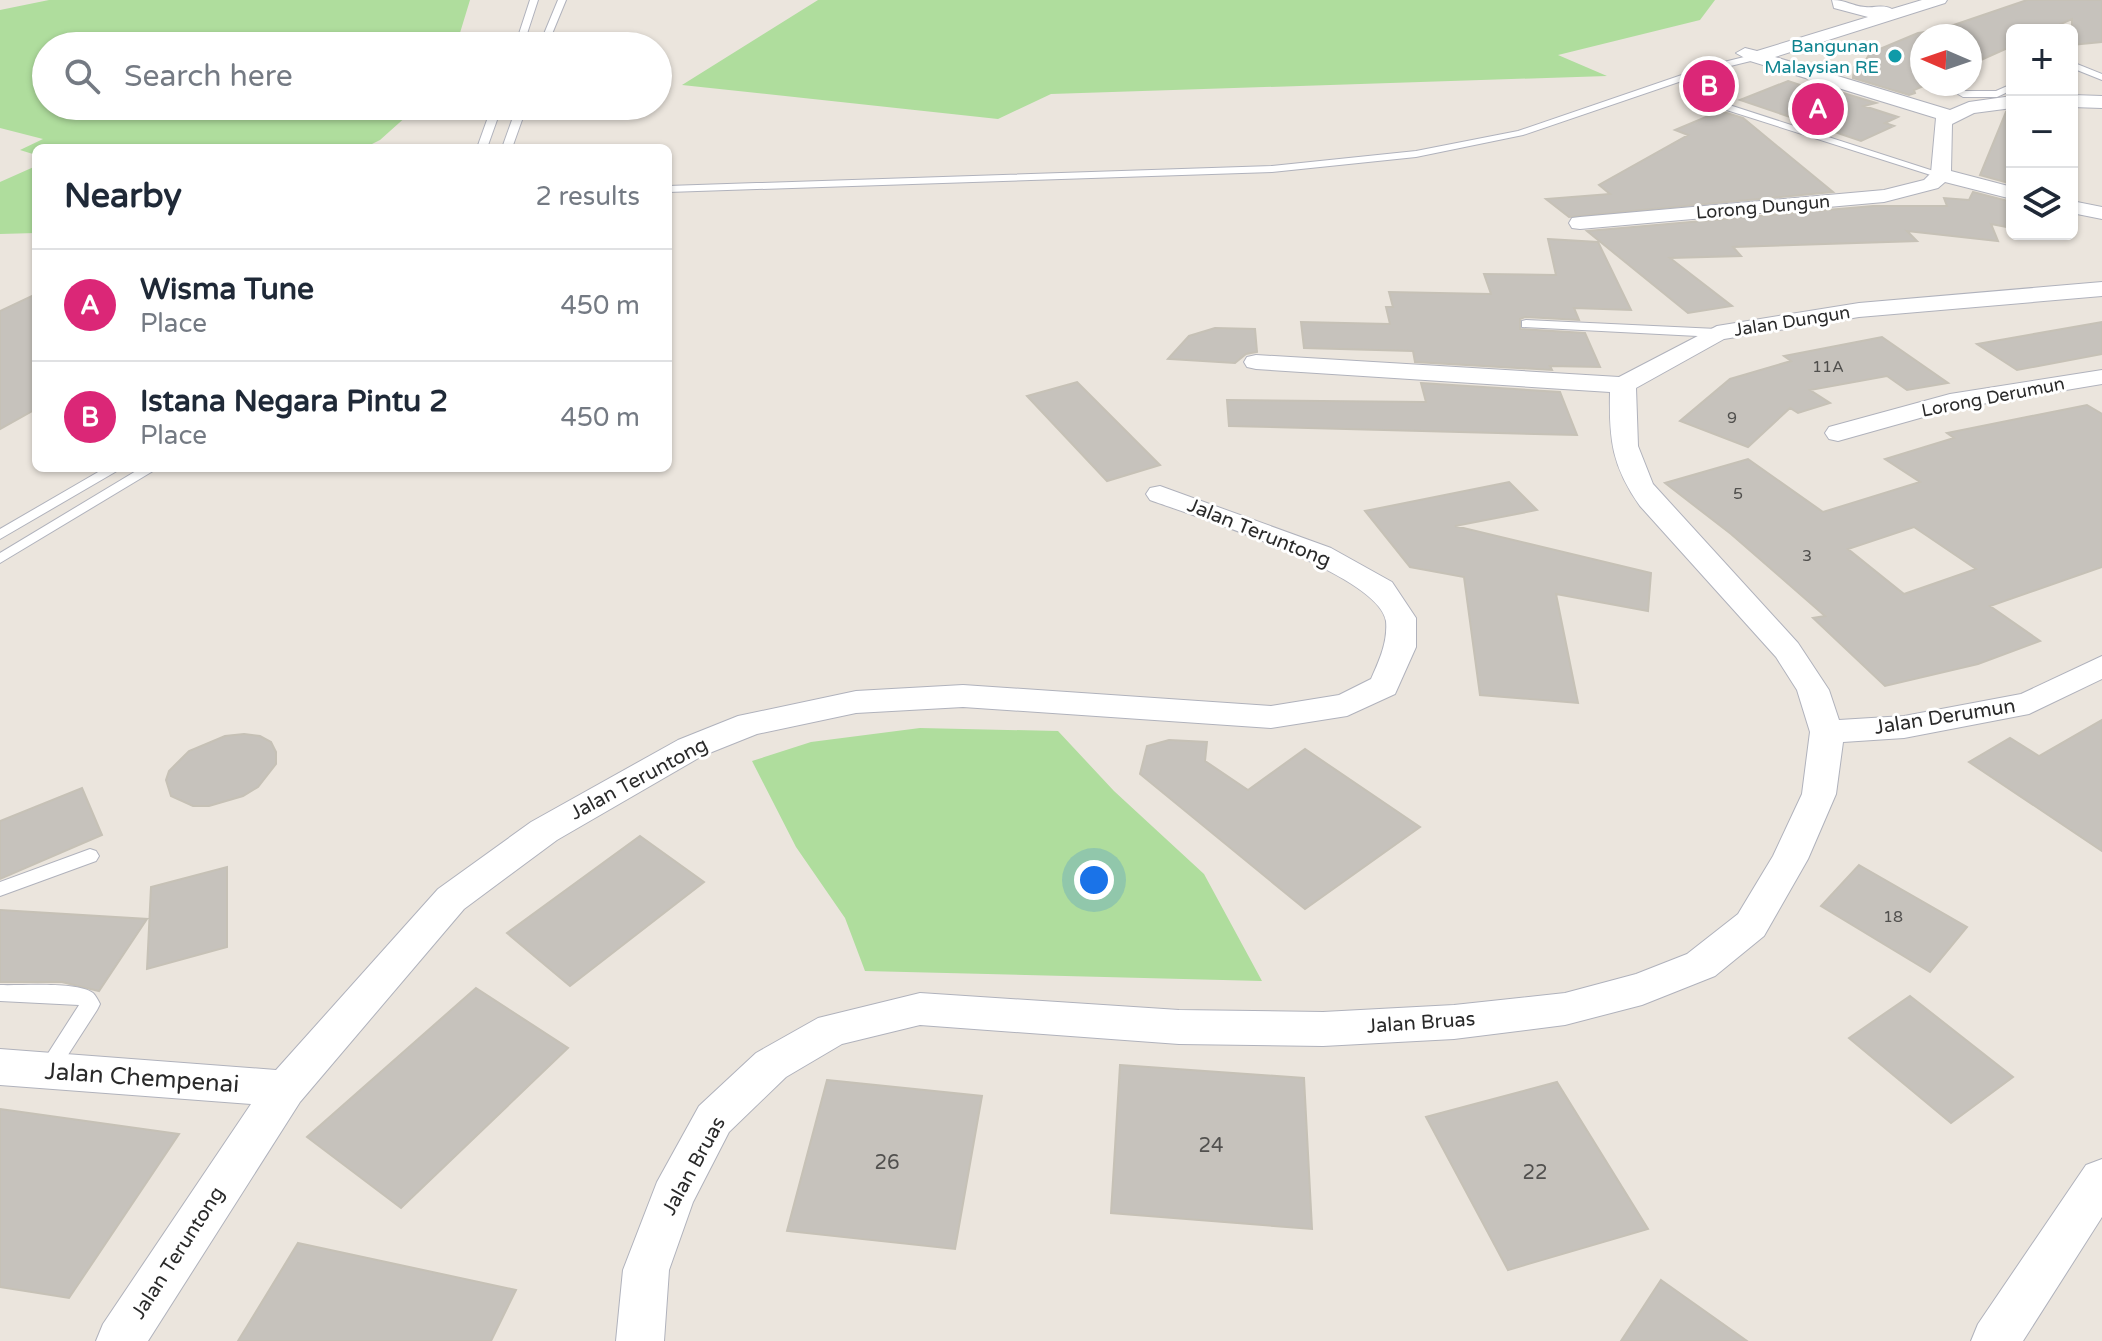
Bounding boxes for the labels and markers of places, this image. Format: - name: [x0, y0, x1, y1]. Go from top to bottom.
- place label: Bangunan Malaysian RE: [1764, 35, 1879, 78]
- marker: Bangunan Malaysian RE: [1886, 47, 1904, 65]
- pin: B: [1683, 56, 1735, 116]
- pin: A: [1792, 79, 1844, 139]

